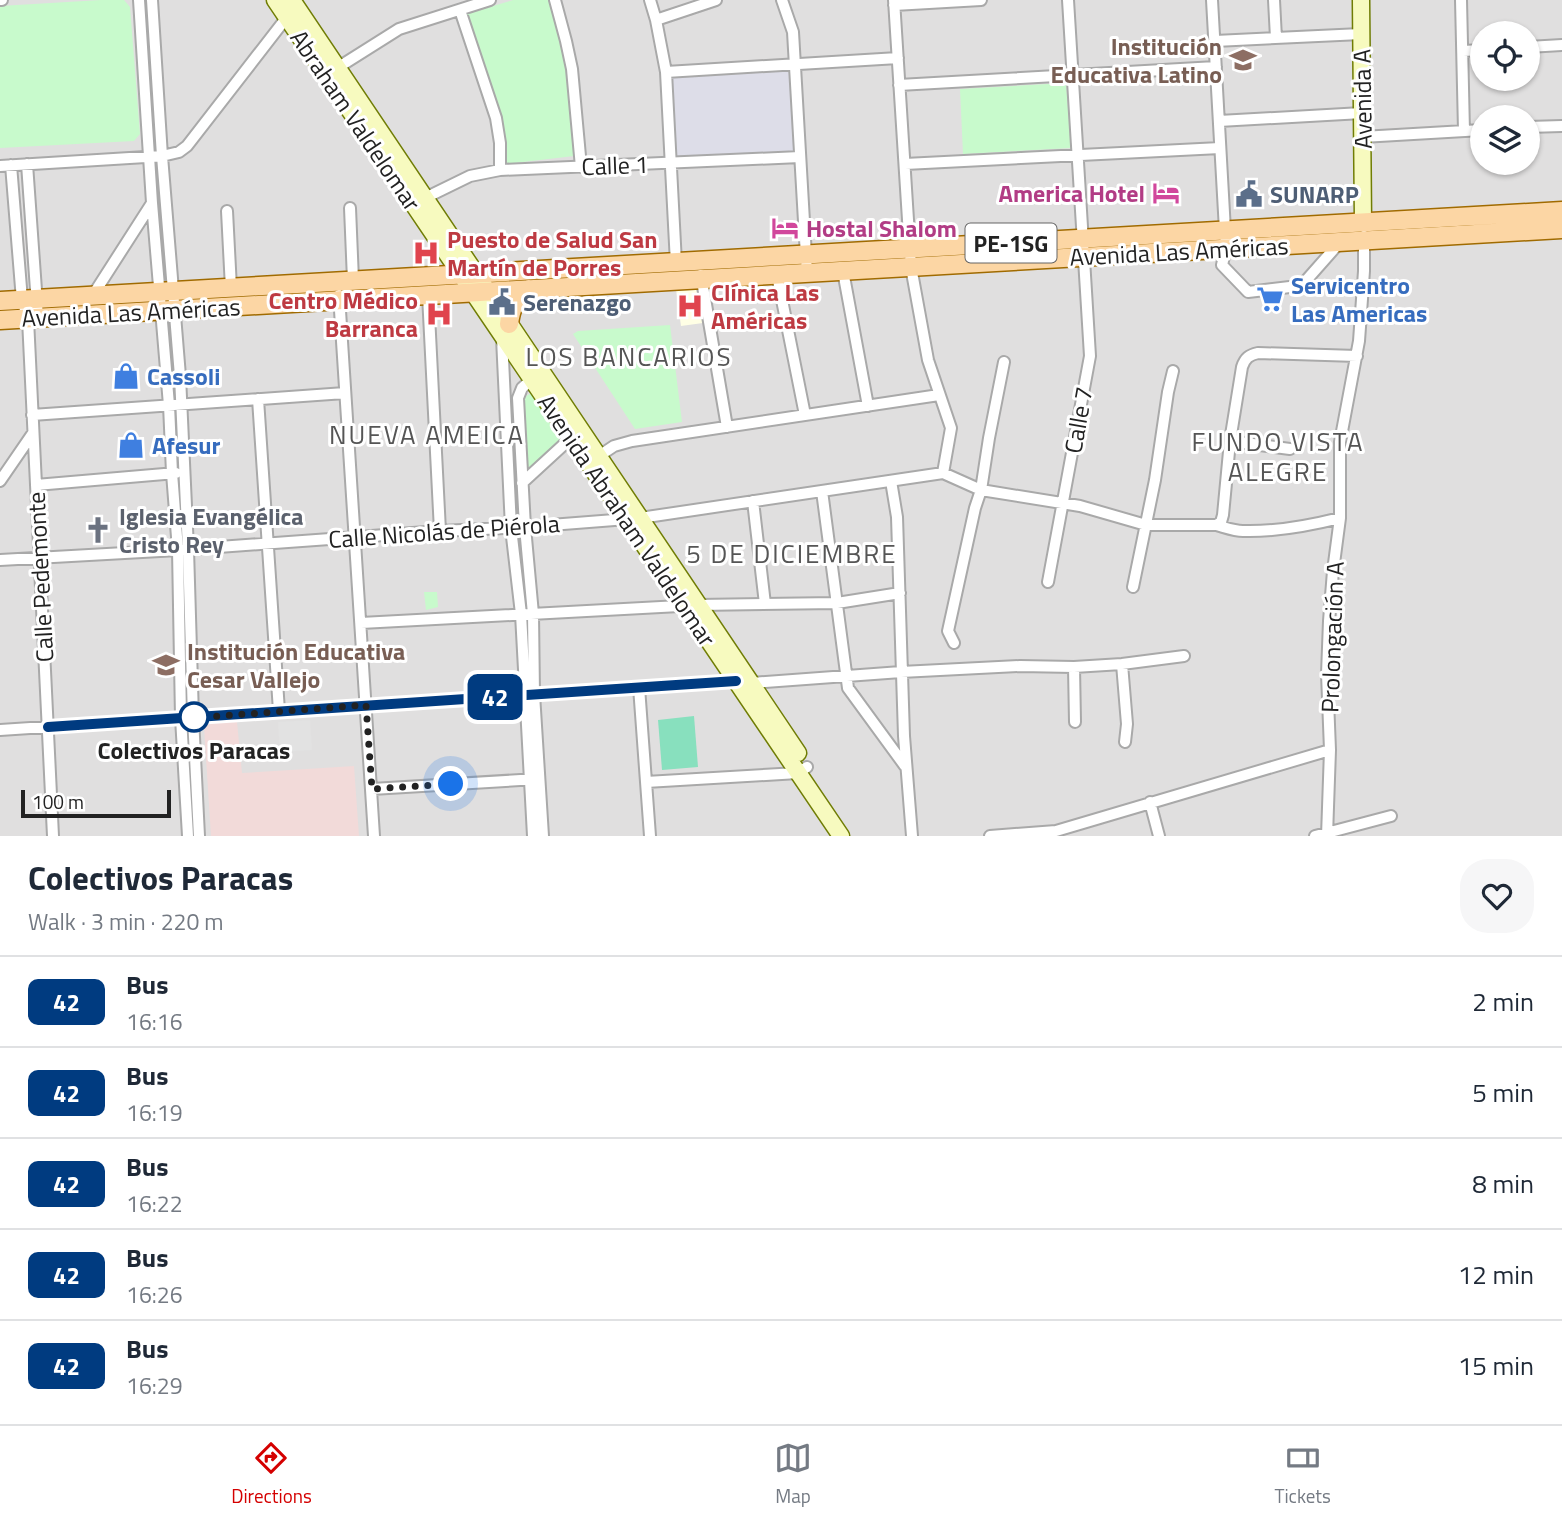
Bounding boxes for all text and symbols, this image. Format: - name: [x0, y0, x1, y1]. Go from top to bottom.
- map controls: [1470, 21, 1540, 175]
- button: locate: [1470, 21, 1540, 91]
- street label: Abraham Valdelomar: [282, 22, 430, 218]
- place label: Institución Educativa Latino: [1051, 28, 1222, 92]
- school or university icon: Institución Educativa Latino: [1228, 45, 1258, 75]
- street label: Avenida A: [1343, 49, 1381, 149]
- button: layers: [1470, 105, 1540, 175]
- street label: Calle 1: [581, 146, 649, 184]
- place label: America Hotel: [998, 175, 1145, 211]
- place label: SUNARP: [1270, 176, 1359, 212]
- hotel icon: America Hotel: [1151, 178, 1181, 208]
- public building icon: SUNARP: [1234, 179, 1264, 209]
- place label: Hostal Shalom: [806, 210, 957, 246]
- hotel icon: Hostal Shalom: [770, 213, 800, 243]
- place label: Puesto de Salud San Martín de Porres: [447, 221, 658, 285]
- road number: PE-1SG: [965, 224, 1056, 262]
- street label: Avenida Las Américas: [1069, 227, 1289, 275]
- hospital icon: Puesto de Salud San Martín de Porres: [411, 238, 441, 268]
- place label: Servicentro Las Americas: [1291, 267, 1427, 331]
- place label: Clínica Las Américas: [711, 274, 819, 338]
- place label: Centro Médico Barranca: [269, 282, 418, 346]
- place label: Serenazgo: [523, 284, 631, 320]
- supermarket icon: Servicentro Las Americas: [1255, 284, 1285, 314]
- public building icon: Serenazgo: [487, 287, 517, 317]
- street label: Avenida Las Américas: [21, 288, 241, 336]
- hospital icon: Clínica Las Américas: [675, 291, 705, 321]
- hospital icon: Centro Médico Barranca: [424, 299, 454, 329]
- district label: LOS BANCARIOS: [525, 337, 733, 376]
- place label: Cassoli: [147, 358, 220, 394]
- shop icon: Cassoli: [111, 361, 141, 391]
- street label: Calle 7: [1054, 384, 1102, 456]
- street label: Avenida Abraham Valdelomar: [529, 387, 725, 653]
- district label: NUEVA AMEICA: [329, 415, 525, 454]
- district label: FUNDO VISTA ALEGRE: [1191, 422, 1365, 491]
- place label: Afesur: [152, 427, 221, 463]
- shop icon: Afesur: [116, 430, 146, 460]
- street label: Calle Pedemonte: [18, 491, 62, 663]
- place label: Iglesia Evangélica Cristo Rey: [119, 498, 304, 562]
- street label: Calle Nicolás de Piérola: [327, 505, 561, 557]
- church icon: Iglesia Evangélica Cristo Rey: [83, 515, 113, 545]
- district label: 5 DE DICIEMBRE: [686, 534, 898, 573]
- street label: Prolongación A: [1311, 561, 1353, 713]
- place label: Institución Educativa Cesar Vallejo: [187, 633, 405, 697]
- school or university icon: Institución Educativa Cesar Vallejo: [151, 650, 181, 680]
- line badge: 42: [463, 674, 526, 720]
- text: 42: [482, 679, 508, 715]
- marker: Colectivos Paracas: [179, 702, 209, 732]
- place label: Colectivos Paracas: [98, 732, 290, 768]
- your location: [433, 766, 468, 801]
- scale bar: [21, 787, 172, 819]
- text: 100 m: [32, 787, 84, 816]
- text: Colectivos Paracas: [28, 853, 293, 903]
- button: heart: [1460, 859, 1534, 933]
- text: Walk · 3 min · 220 m: [28, 904, 224, 939]
- text: Bus: [126, 965, 168, 1004]
- text: 2 min: [1472, 982, 1534, 1021]
- text: 42: [53, 984, 80, 1020]
- text: 16:16: [126, 1004, 183, 1039]
- text: Bus: [126, 1056, 168, 1095]
- text: 5 min: [1472, 1073, 1534, 1112]
- text: 42: [53, 1075, 80, 1111]
- text: 16:19: [126, 1095, 183, 1130]
- text: Bus: [126, 1147, 168, 1186]
- text: 8 min: [1472, 1164, 1534, 1203]
- text: 42: [53, 1166, 80, 1202]
- text: 16:22: [126, 1186, 183, 1221]
- text: Bus: [126, 1238, 168, 1277]
- text: 12 min: [1458, 1255, 1534, 1294]
- text: 42: [53, 1257, 80, 1293]
- text: 16:26: [126, 1277, 183, 1312]
- text: Bus: [126, 1329, 168, 1368]
- text: 15 min: [1458, 1346, 1534, 1385]
- text: 42: [53, 1348, 80, 1384]
- text: 16:29: [126, 1368, 183, 1403]
- tab: Directions: [231, 1439, 312, 1510]
- tab: Map: [774, 1439, 812, 1510]
- tab: Tickets: [1274, 1439, 1331, 1510]

